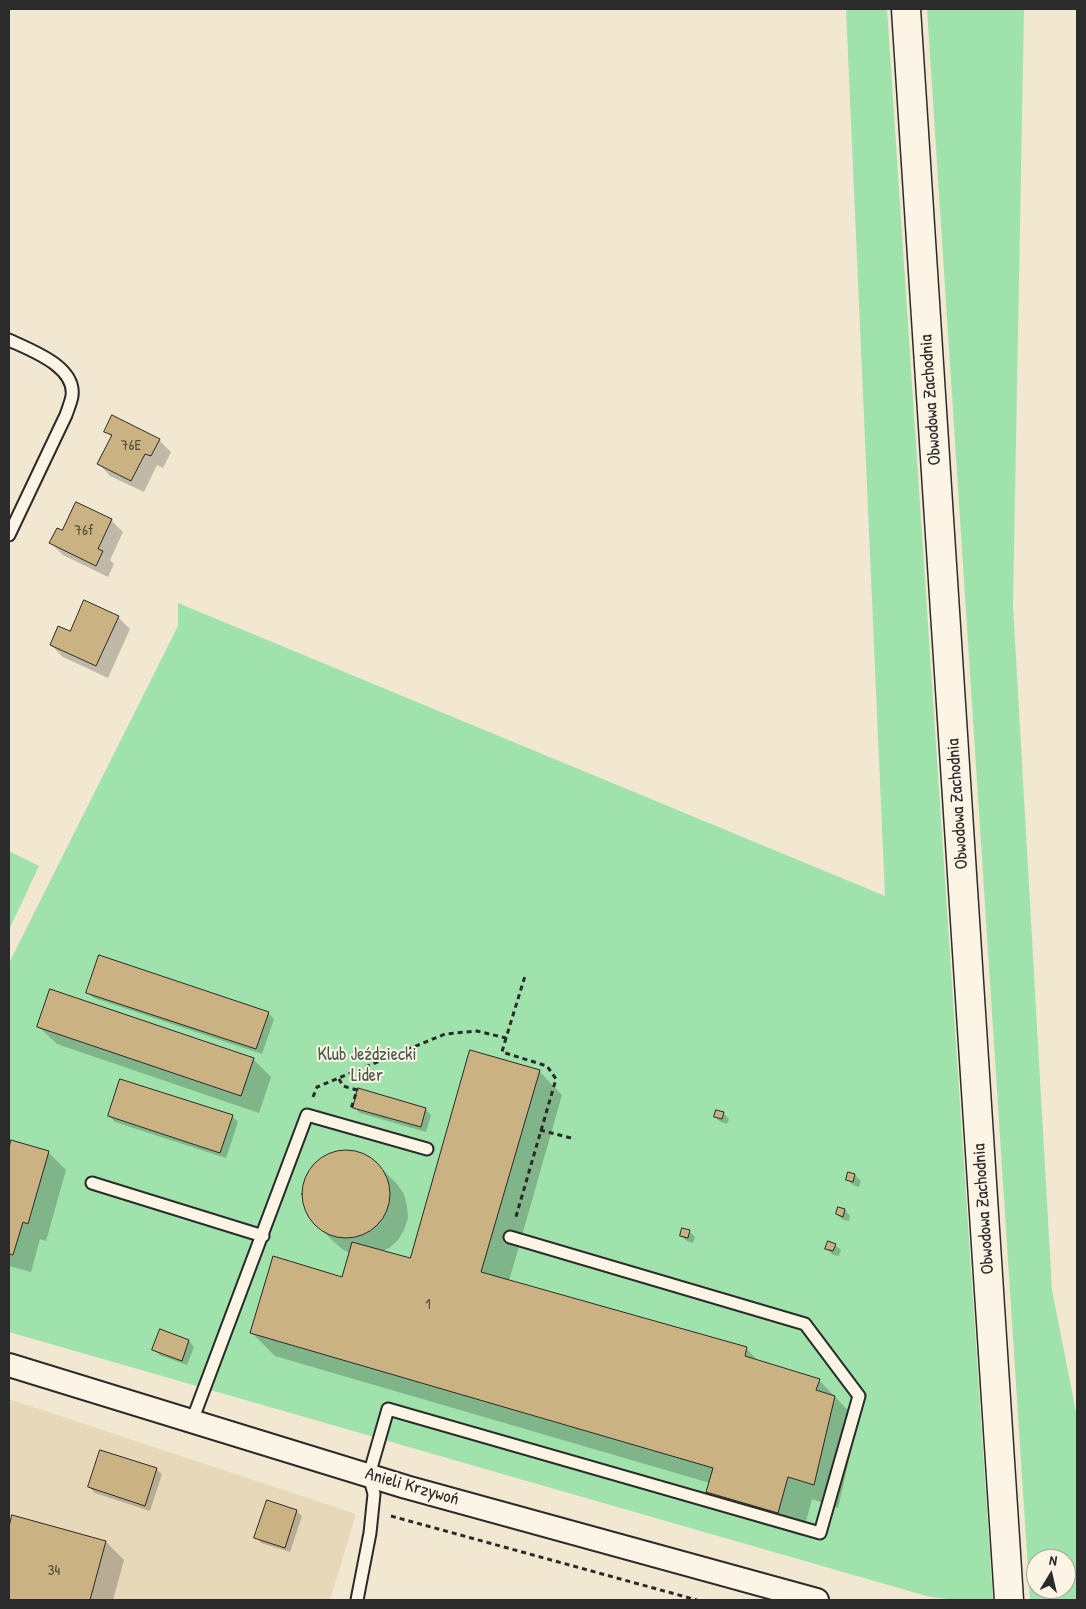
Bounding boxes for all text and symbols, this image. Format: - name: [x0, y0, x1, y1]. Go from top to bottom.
- street label: Obwodowa Zachodnia: [916, 334, 946, 466]
- house number: 76E: [121, 437, 141, 455]
- house number: 76f: [75, 522, 93, 540]
- street label: Obwodowa Zachodnia: [943, 738, 973, 870]
- park label: Klub Jeździecki Lider: [318, 1044, 416, 1086]
- street label: Obwodowa Zachodnia: [969, 1143, 999, 1275]
- house number: 1: [425, 1296, 431, 1314]
- street label: Anieli Krzywoń: [363, 1463, 461, 1511]
- north arrow: [1026, 1549, 1076, 1599]
- text: N: [1048, 1550, 1058, 1570]
- house number: 34: [48, 1562, 60, 1580]

